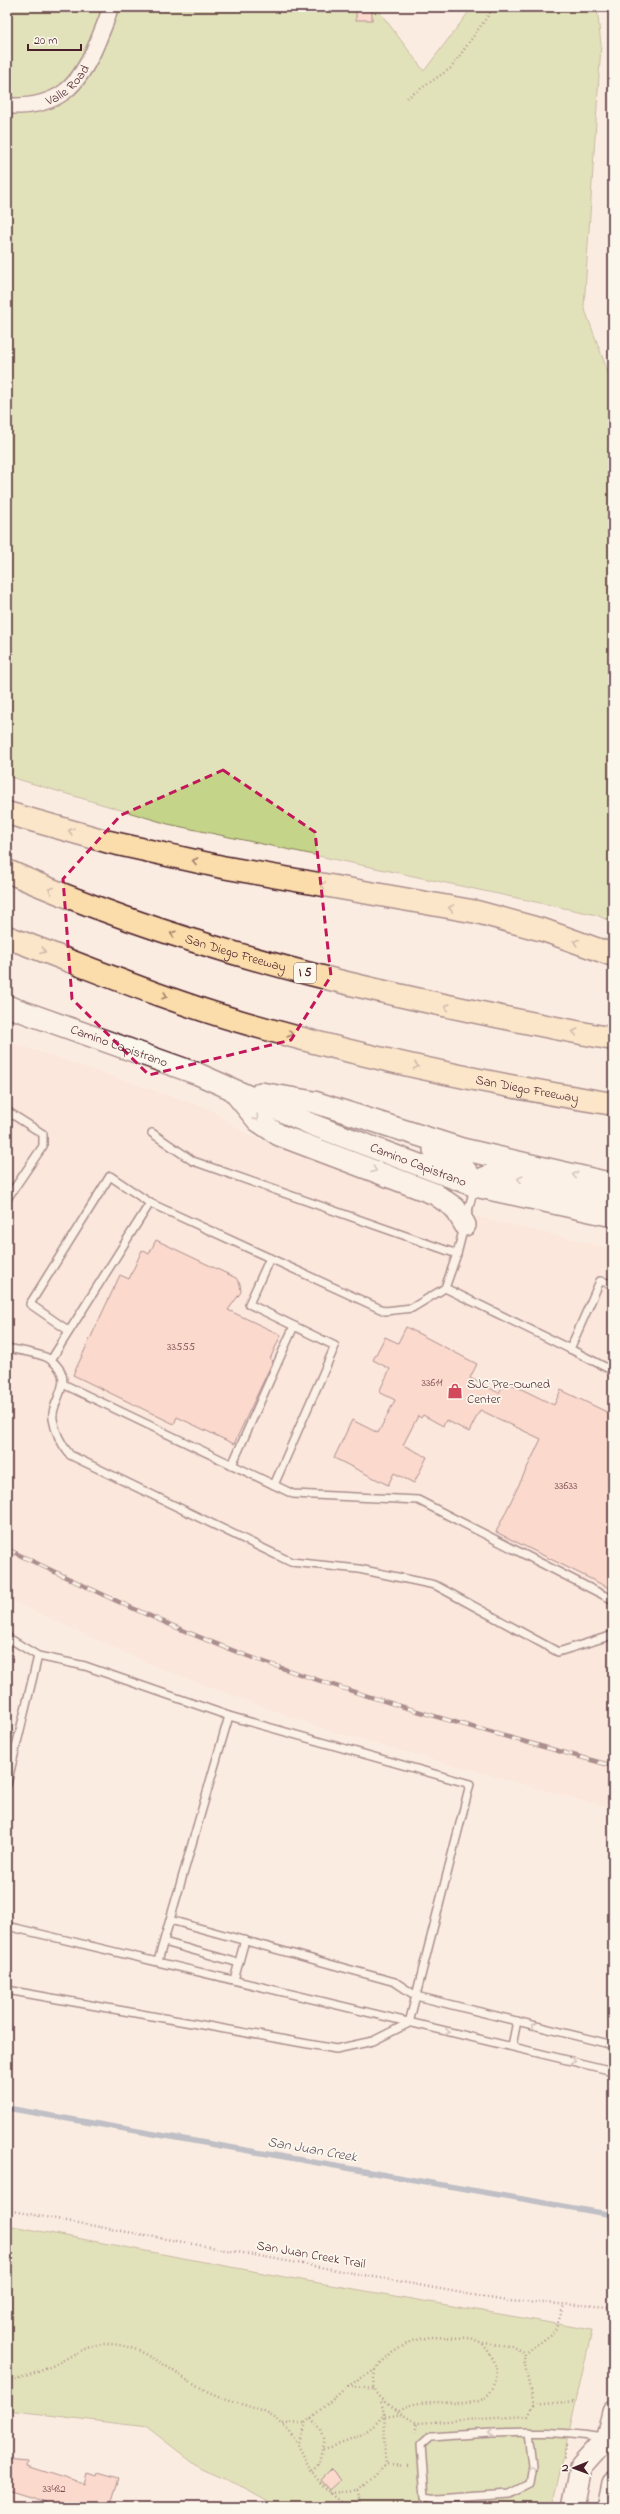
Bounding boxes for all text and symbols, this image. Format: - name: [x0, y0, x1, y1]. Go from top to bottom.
- scale bar: [28, 26, 81, 52]
- text: 20 m: [34, 32, 57, 50]
- street label: Valle Road: [42, 60, 95, 111]
- one-way arrow: [68, 827, 75, 836]
- one-way arrow: [192, 858, 199, 866]
- one-way arrow: [320, 881, 326, 890]
- one-way arrow: [47, 886, 54, 894]
- one-way arrow: [448, 904, 454, 913]
- street label: San Diego Freeway: [183, 929, 288, 978]
- one-way arrow: [169, 930, 176, 939]
- one-way arrow: [573, 938, 580, 946]
- one-way arrow: [40, 947, 47, 955]
- road number: I 5: [294, 963, 316, 983]
- one-way arrow: [162, 991, 169, 1000]
- one-way arrow: [444, 1004, 450, 1012]
- street label: Camino Capistrano: [68, 1020, 171, 1072]
- one-way arrow: [572, 1028, 578, 1036]
- one-way arrow: [286, 1030, 293, 1038]
- one-way arrow: [413, 1061, 419, 1069]
- street label: San Diego Freeway: [474, 1070, 580, 1109]
- one-way arrow: [251, 1113, 259, 1121]
- street label: Camino Capistrano: [367, 1138, 469, 1192]
- one-way arrow: [370, 1166, 377, 1174]
- one-way arrow: [572, 1172, 578, 1180]
- one-way arrow: [517, 1175, 523, 1183]
- house number: 33555: [167, 1339, 195, 1355]
- house number: 33611: [422, 1375, 443, 1391]
- place label: SJC Pre-Owned Center: [467, 1375, 551, 1409]
- shop icon: SJC Pre-Owned Center: [446, 1382, 464, 1400]
- house number: 33633: [554, 1478, 578, 1494]
- one-way arrow: [531, 2022, 538, 2030]
- one-way arrow: [444, 2027, 450, 2035]
- one-way arrow: [570, 2056, 577, 2065]
- water label: San Juan Creek: [266, 2132, 359, 2168]
- street label: San Juan Creek Trail: [255, 2236, 367, 2274]
- one-way arrow: [488, 2428, 494, 2437]
- north arrow: [554, 2448, 594, 2488]
- text: N: [557, 2464, 573, 2472]
- one-way arrow: [527, 2466, 536, 2472]
- house number: 33482: [42, 2481, 66, 2497]

